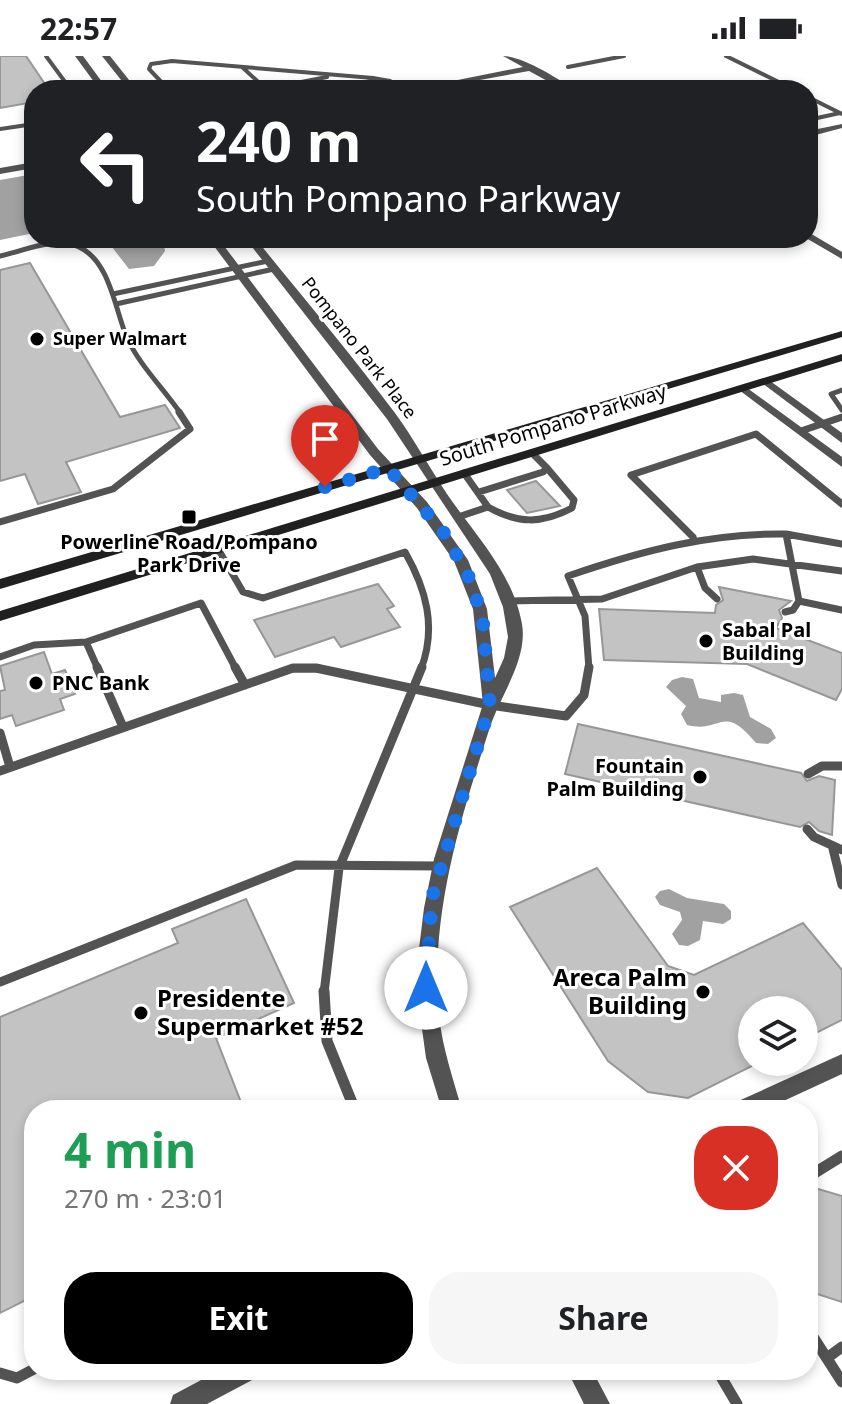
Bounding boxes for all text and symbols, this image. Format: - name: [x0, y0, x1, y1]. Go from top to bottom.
- text: 22:57: [40, 8, 117, 49]
- text: 240 m: [196, 102, 361, 178]
- icon: left: [64, 112, 168, 216]
- text: South Pompano Parkway: [196, 174, 620, 223]
- street label: Pompano Park Place: [297, 272, 423, 423]
- place label: Super Walmart: [53, 326, 187, 350]
- marker: Super Walmart: [28, 330, 46, 348]
- street label: South Pompano Parkway: [436, 377, 670, 472]
- pin: [291, 405, 359, 487]
- icon: arrive: [303, 417, 347, 461]
- marker: Powerline Road/Pompano Park Drive: [180, 508, 198, 526]
- place label: Powerline Road/Pompano Park Drive: [60, 528, 318, 578]
- place label: Sabal Pal Building: [722, 616, 811, 666]
- marker: Sabal Pal Building: [697, 632, 715, 650]
- place label: PNC Bank: [52, 669, 150, 696]
- marker: PNC Bank: [27, 674, 45, 692]
- place label: Fountain Palm Building: [546, 752, 684, 802]
- marker: Fountain Palm Building: [691, 768, 709, 786]
- position arrow: [384, 946, 468, 1030]
- place label: Areca Palm Building: [553, 960, 687, 1021]
- place label: Presidente Supermarket #52: [157, 981, 363, 1042]
- marker: Areca Palm Building: [694, 983, 712, 1001]
- map controls: [738, 996, 818, 1076]
- button: layers: [738, 996, 818, 1076]
- marker: Presidente Supermarket #52: [132, 1004, 150, 1022]
- text: 4 min: [64, 1117, 196, 1182]
- button: close: [694, 1126, 778, 1210]
- text: 270 m · 23:01: [64, 1180, 227, 1216]
- button: Exit: [64, 1272, 413, 1364]
- button: Share: [429, 1272, 778, 1364]

